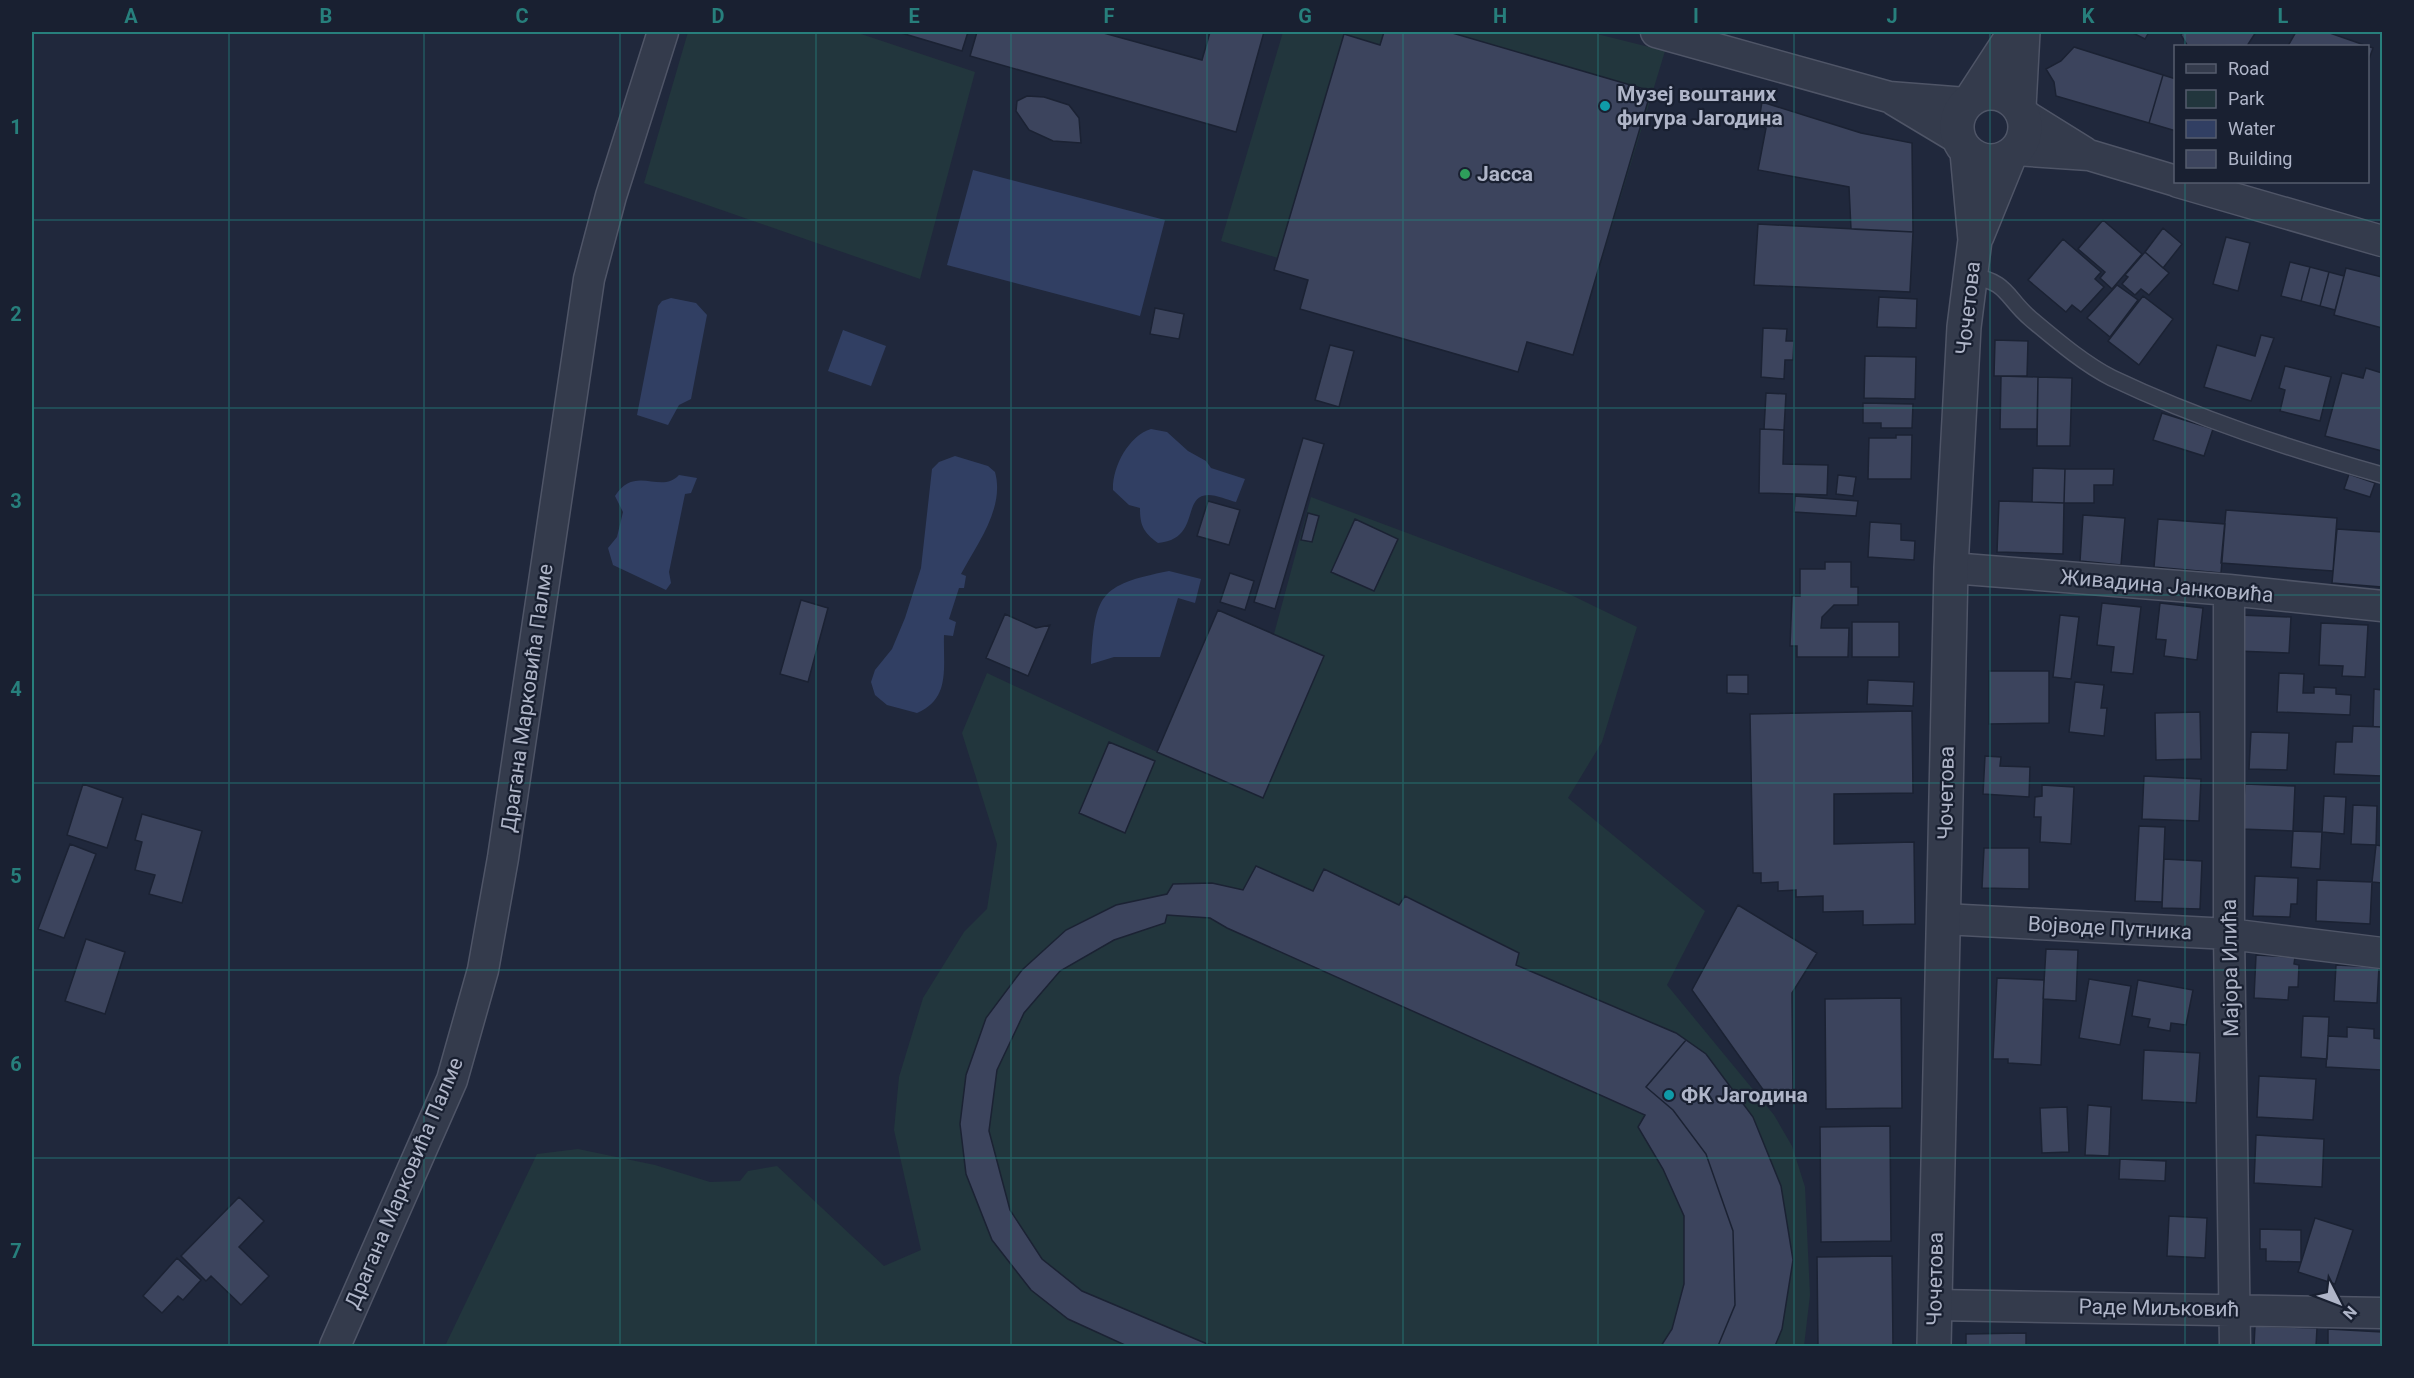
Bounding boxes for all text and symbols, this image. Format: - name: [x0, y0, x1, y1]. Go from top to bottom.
- text: A: [124, 4, 138, 28]
- text: B: [320, 4, 332, 28]
- text: C: [515, 4, 529, 28]
- text: D: [712, 4, 725, 28]
- text: E: [908, 4, 920, 28]
- text: F: [1104, 4, 1115, 28]
- text: G: [1298, 4, 1312, 28]
- text: H: [1493, 4, 1507, 28]
- text: I: [1693, 4, 1699, 28]
- text: J: [1886, 4, 1898, 28]
- text: K: [2082, 4, 2095, 28]
- text: L: [2278, 4, 2289, 28]
- legend: [2174, 45, 2369, 183]
- text: Road: [2228, 58, 2269, 79]
- place label: Музеј воштаних фигура Јагодина: [1617, 82, 1783, 130]
- text: Park: [2228, 88, 2265, 109]
- marker: Музеј воштаних фигура Јагодина: [1598, 99, 1612, 113]
- text: 1: [10, 115, 22, 139]
- text: Water: [2228, 118, 2275, 139]
- text: Building: [2228, 148, 2292, 169]
- place label: Јасса: [1477, 162, 1533, 186]
- marker: Јасса: [1458, 167, 1472, 181]
- street label: Чочетова: [1951, 260, 1985, 356]
- text: 2: [10, 302, 22, 326]
- text: 3: [10, 489, 22, 513]
- street label: Драгана Марковића Палме: [496, 562, 558, 834]
- street label: Живадина Јанковића: [2059, 565, 2275, 607]
- text: 4: [10, 677, 22, 701]
- street label: Чочетова: [1933, 746, 1959, 840]
- text: 5: [10, 864, 22, 888]
- street label: Мајора Илића: [2217, 899, 2243, 1037]
- street label: Војводе Путника: [2027, 912, 2193, 944]
- text: 6: [10, 1052, 22, 1076]
- street label: Драгана Марковића Палме: [340, 1054, 468, 1312]
- place label: ФК Јагодина: [1681, 1083, 1808, 1107]
- marker: ФК Јагодина: [1662, 1088, 1676, 1102]
- street label: Чочетова: [1922, 1232, 1948, 1326]
- text: 7: [10, 1239, 22, 1263]
- north arrow: [2309, 1273, 2369, 1333]
- street label: Раде Миљковић: [2078, 1295, 2240, 1321]
- text: N: [2339, 1302, 2361, 1323]

